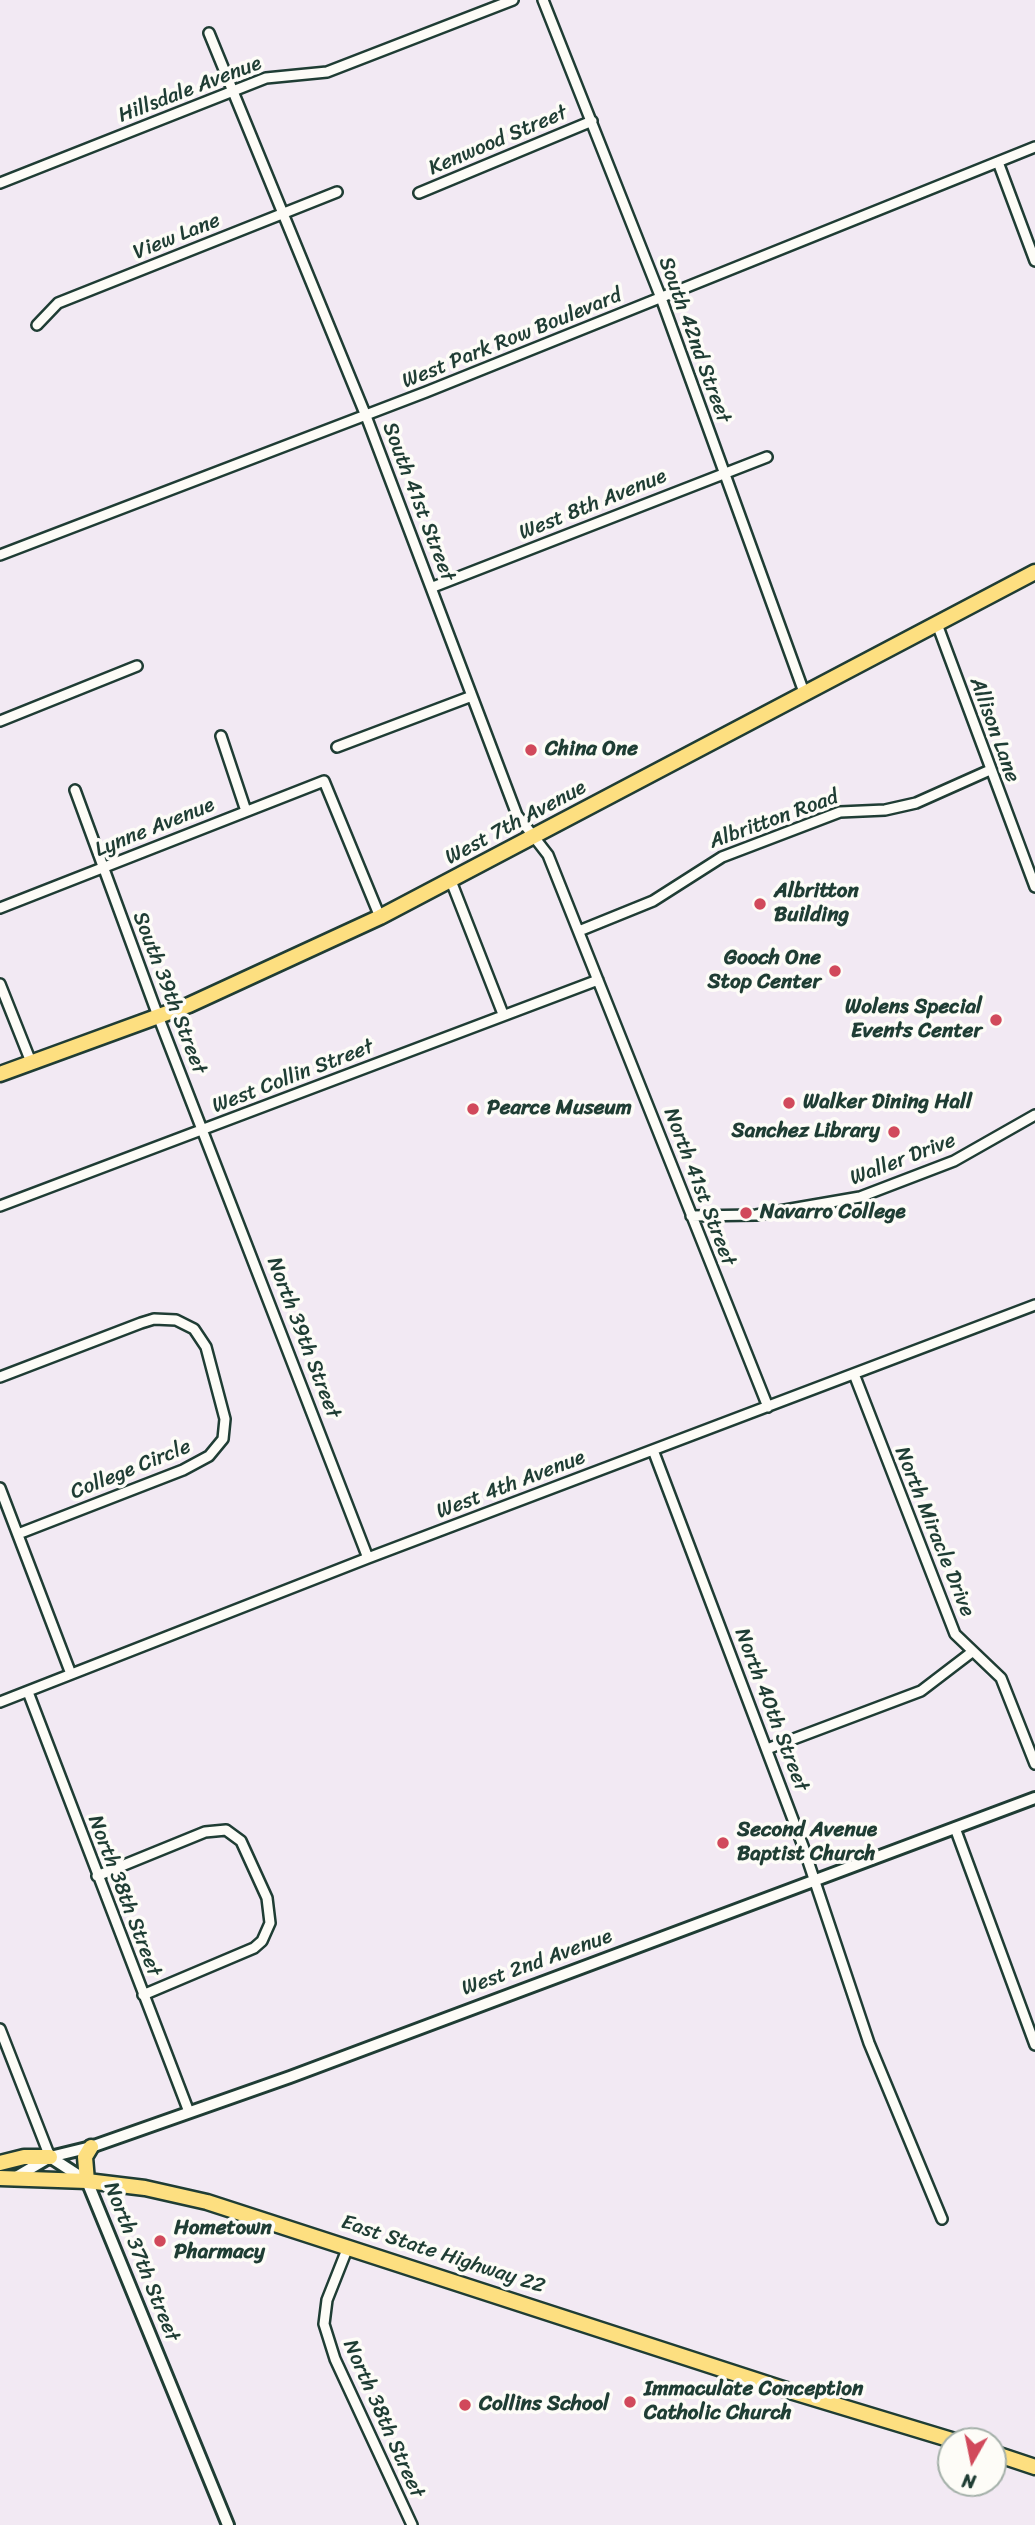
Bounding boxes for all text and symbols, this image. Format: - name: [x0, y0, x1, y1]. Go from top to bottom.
- street label: Hillsdale Avenue: [115, 51, 265, 129]
- street label: Kenwood Street: [425, 100, 571, 182]
- street label: View Lane: [130, 208, 224, 266]
- street label: South 42nd Street: [652, 254, 736, 426]
- street label: West Park Row Boulevard: [399, 283, 625, 395]
- street label: South 41st Street: [376, 419, 460, 585]
- street label: West 8th Avenue: [516, 464, 670, 546]
- street label: Allison Lane: [963, 674, 1025, 786]
- place label: China One: [545, 737, 638, 763]
- marker: China One: [523, 742, 539, 758]
- street label: West 7th Avenue: [441, 775, 591, 871]
- street label: Albritton Road: [706, 785, 842, 855]
- street label: Lynne Avenue: [92, 793, 218, 863]
- place label: Albritton Building: [774, 879, 859, 929]
- marker: Albritton Building: [752, 896, 768, 912]
- street label: South 39th Street: [126, 908, 212, 1078]
- place label: Gooch One Stop Center: [708, 946, 821, 996]
- marker: Gooch One Stop Center: [827, 963, 843, 979]
- place label: Wolens Special Events Center: [845, 995, 982, 1045]
- marker: Wolens Special Events Center: [988, 1012, 1004, 1028]
- street label: West Collin Street: [209, 1035, 377, 1119]
- place label: Walker Dining Hall: [803, 1090, 972, 1116]
- marker: Walker Dining Hall: [781, 1095, 797, 1111]
- place label: Pearce Museum: [487, 1096, 632, 1122]
- marker: Pearce Museum: [465, 1101, 481, 1117]
- street label: North 41st Street: [657, 1105, 741, 1269]
- place label: Sanchez Library: [732, 1119, 880, 1145]
- marker: Sanchez Library: [886, 1124, 902, 1140]
- street label: Waller Drive: [847, 1128, 959, 1192]
- place label: Navarro College: [760, 1200, 906, 1226]
- marker: Navarro College: [738, 1205, 754, 1221]
- street label: North 39th Street: [261, 1254, 345, 1422]
- street label: College Circle: [67, 1434, 195, 1506]
- street label: North Miracle Drive: [888, 1443, 980, 1621]
- street label: West 4th Avenue: [433, 1445, 589, 1525]
- street label: North 40th Street: [728, 1625, 814, 1795]
- street label: North 38th Street: [82, 1812, 166, 1980]
- place label: Second Avenue Baptist Church: [737, 1818, 877, 1868]
- marker: Second Avenue Baptist Church: [715, 1835, 731, 1851]
- street label: West 2nd Avenue: [458, 1924, 616, 2002]
- street label: North 37th Street: [98, 2179, 184, 2345]
- street label: East State Highway 22: [338, 2210, 548, 2300]
- place label: Hometown Pharmacy: [174, 2216, 272, 2266]
- marker: Hometown Pharmacy: [152, 2233, 168, 2249]
- street label: North 38th Street: [337, 2336, 429, 2502]
- place label: Immaculate Conception Catholic Church: [644, 2377, 863, 2427]
- place label: Collins School: [479, 2392, 609, 2418]
- marker: Immaculate Conception Catholic Church: [622, 2394, 638, 2410]
- marker: Collins School: [457, 2397, 473, 2413]
- north arrow: [937, 2427, 1007, 2497]
- text: N: [960, 2464, 978, 2499]

